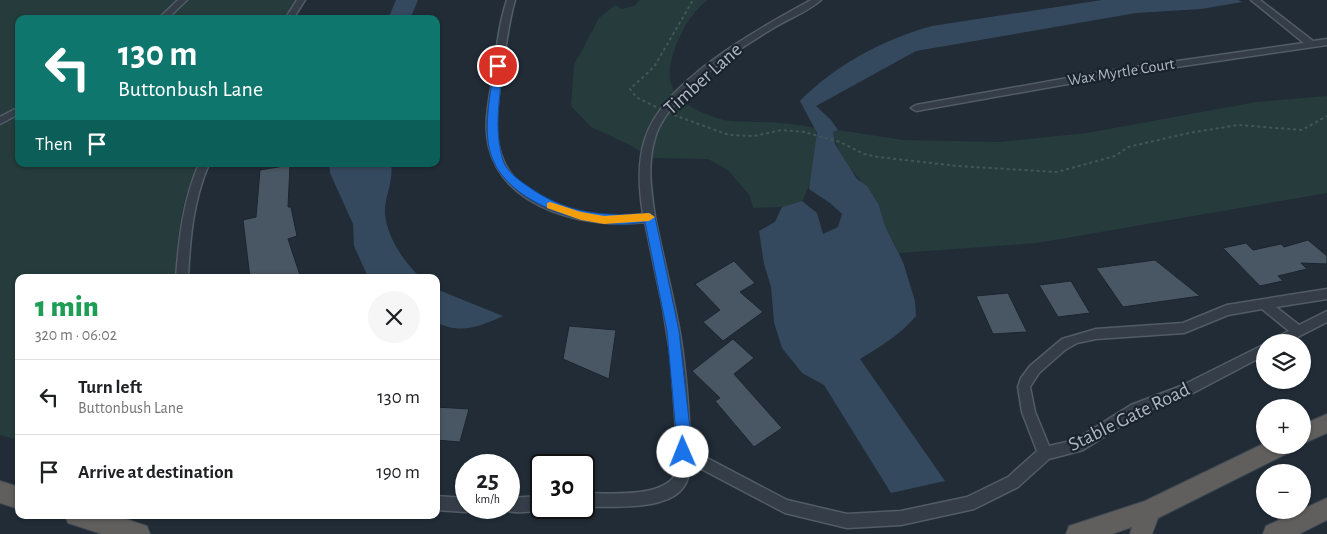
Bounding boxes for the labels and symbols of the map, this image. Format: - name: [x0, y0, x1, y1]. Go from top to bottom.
- street label: Timber Lane: [660, 39, 746, 119]
- pin: [477, 45, 519, 87]
- street label: Wax Myrtle Court: [1066, 56, 1176, 89]
- street label: Stable Gate Road: [1065, 379, 1193, 455]
- position arrow: [656, 425, 708, 477]
- speed limit sign: 30: [530, 454, 595, 519]

